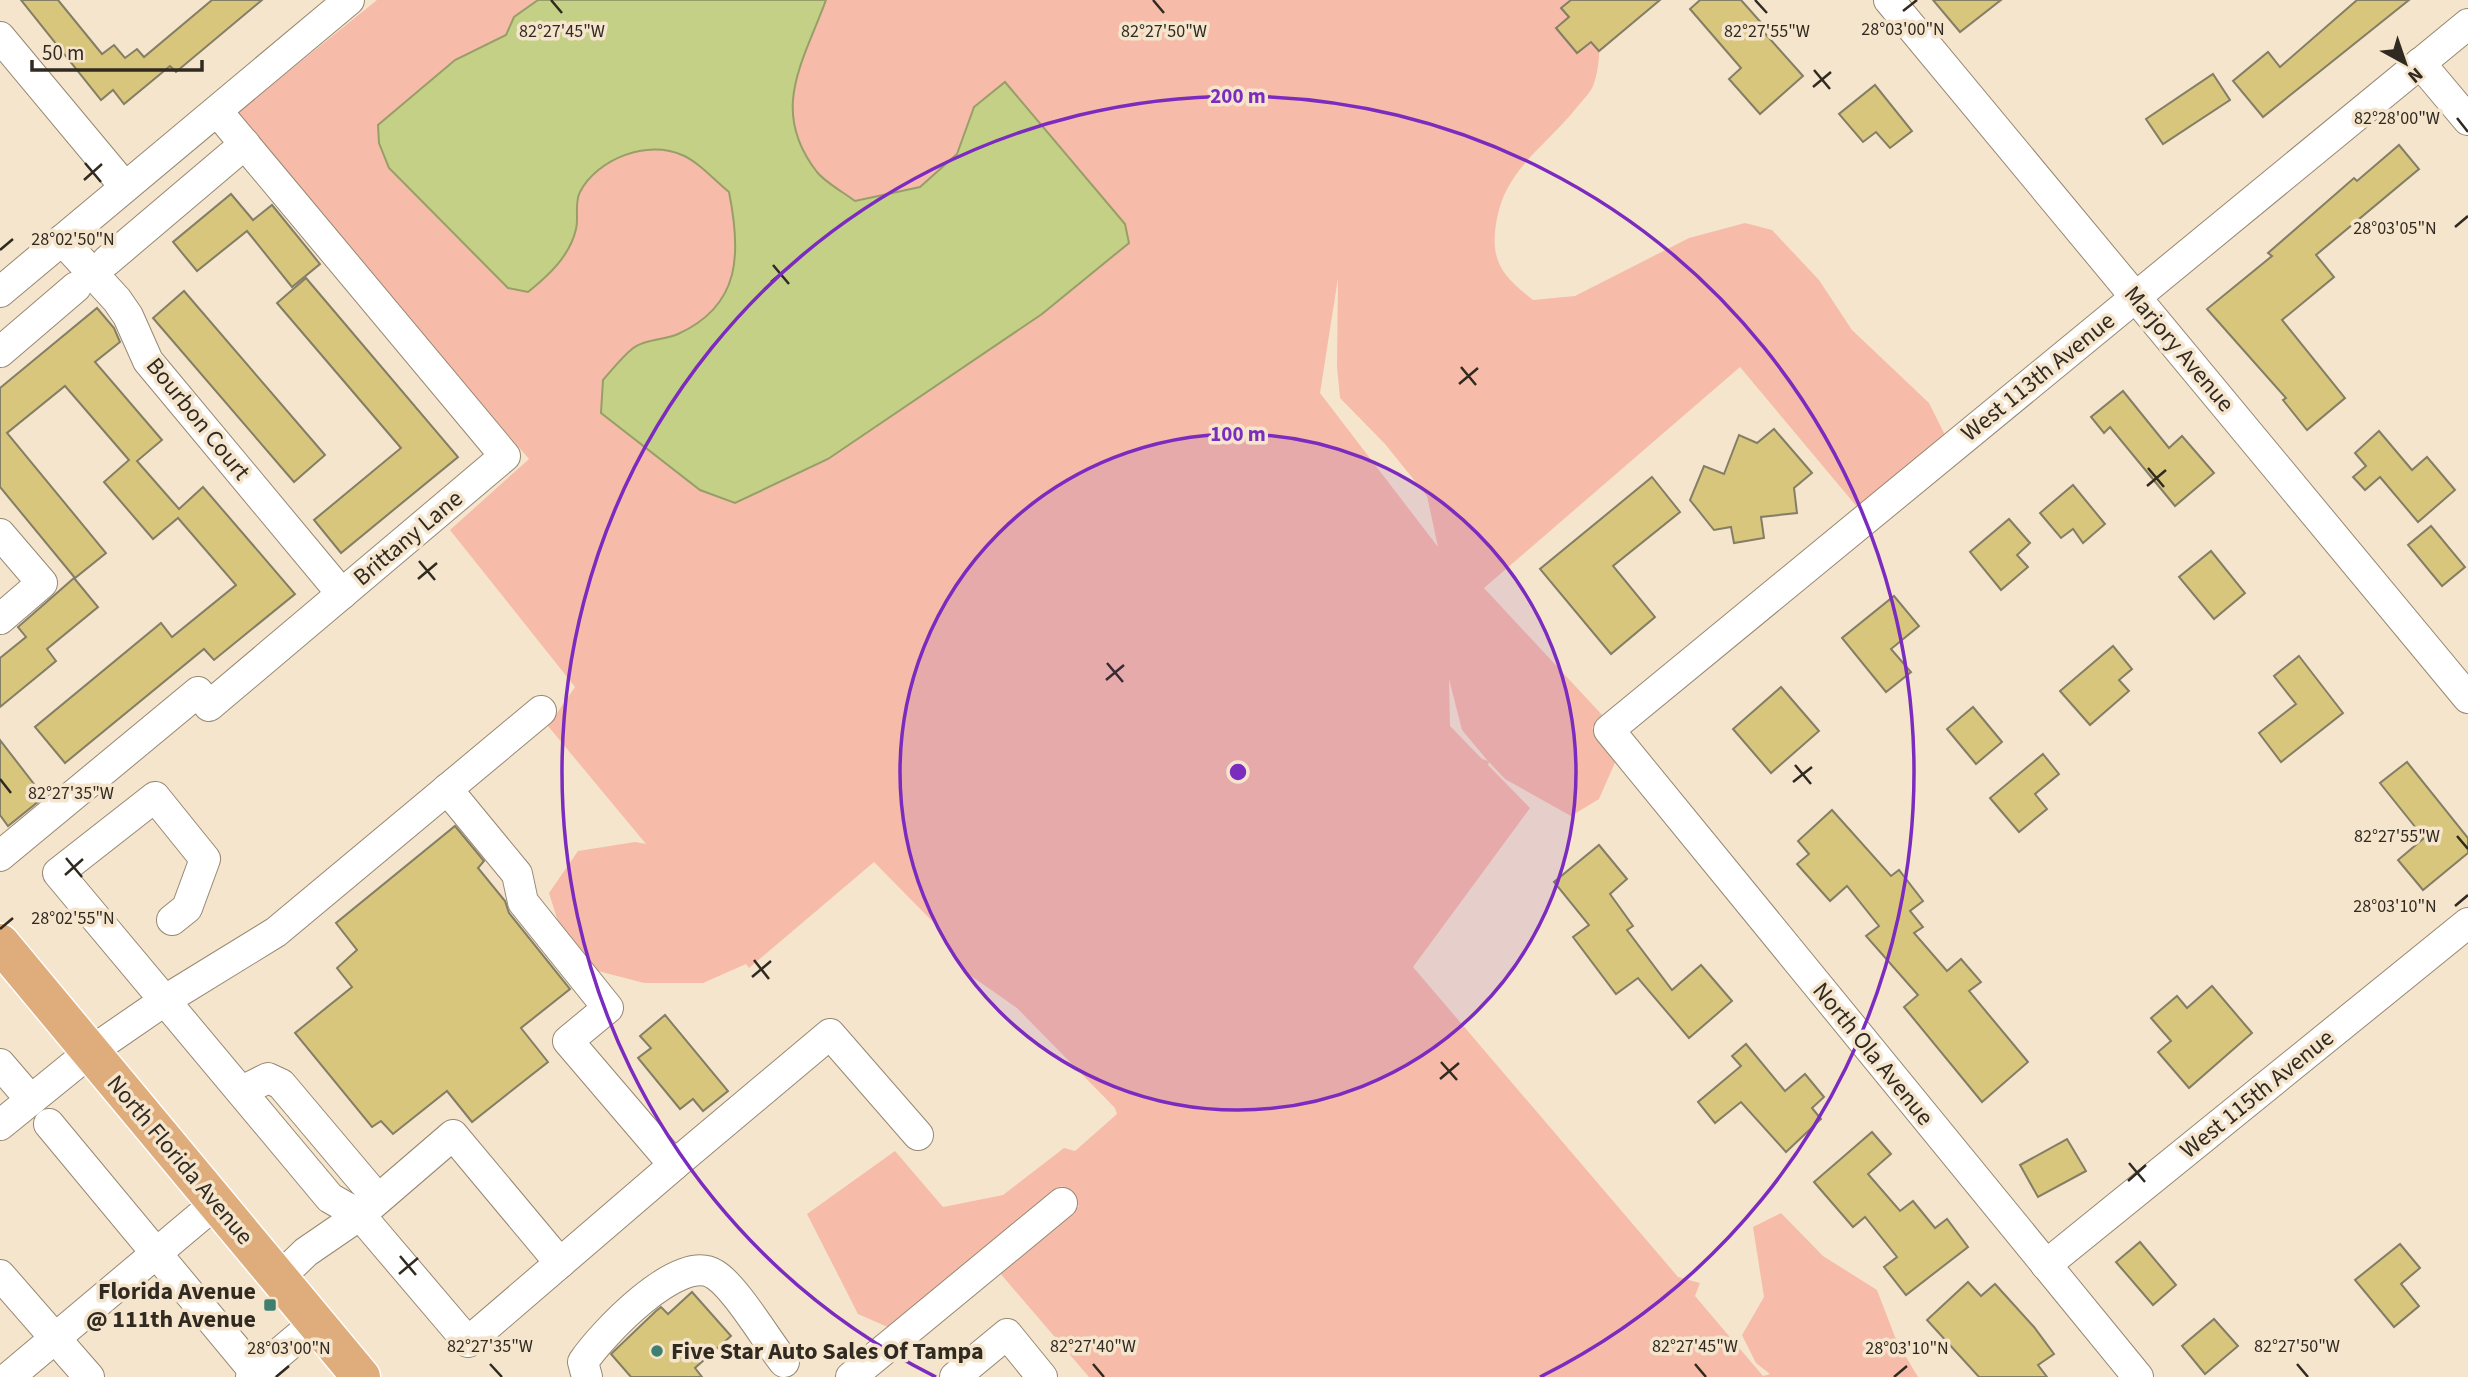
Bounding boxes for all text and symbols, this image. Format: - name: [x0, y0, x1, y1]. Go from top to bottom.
- text: 28°03'00"N: [1861, 17, 1945, 42]
- text: 82°27'45"W: [519, 19, 605, 44]
- text: 82°27'50"W: [1121, 19, 1207, 44]
- text: 82°27'55"W: [1724, 19, 1810, 44]
- scale bar: [32, 28, 201, 72]
- north arrow: [2370, 28, 2440, 98]
- text: 50 m: [42, 38, 84, 68]
- text: N: [2401, 60, 2428, 89]
- text: 200 m: [1210, 81, 1266, 111]
- text: 82°28'00"W: [2354, 106, 2440, 131]
- text: 28°03'05"N: [2353, 216, 2437, 241]
- text: 28°02'50"N: [31, 227, 115, 252]
- street label: Marjory Avenue: [2116, 278, 2242, 420]
- street label: West 113th Avenue: [1954, 304, 2122, 450]
- street label: Bourbon Court: [138, 350, 258, 488]
- text: 100 m: [1210, 419, 1266, 449]
- street label: Brittany Lane: [346, 482, 470, 594]
- centre of rings: [1226, 760, 1250, 784]
- text: 82°27'35"W: [28, 781, 114, 806]
- text: 82°27'55"W: [2354, 824, 2440, 849]
- text: 28°03'10"N: [2353, 894, 2437, 919]
- text: 28°02'55"N: [31, 906, 115, 931]
- street label: North Ola Avenue: [1804, 975, 1942, 1133]
- street label: West 115th Avenue: [2173, 1021, 2341, 1167]
- street label: North Florida Avenue: [98, 1067, 262, 1253]
- place label: Florida Avenue @ 111th Avenue: [86, 1274, 256, 1337]
- marker: Florida Avenue @ 111th Avenue: [262, 1297, 278, 1313]
- text: 82°27'35"W: [447, 1334, 533, 1359]
- place label: Five Star Auto Sales Of Tampa: [671, 1334, 984, 1369]
- text: 82°27'40"W: [1050, 1334, 1136, 1359]
- text: 82°27'45"W: [1652, 1334, 1738, 1359]
- text: 82°27'50"W: [2254, 1334, 2340, 1359]
- text: 28°03'00"N: [247, 1336, 331, 1361]
- text: 28°03'10"N: [1865, 1336, 1949, 1361]
- marker: Five Star Auto Sales Of Tampa: [649, 1343, 665, 1359]

